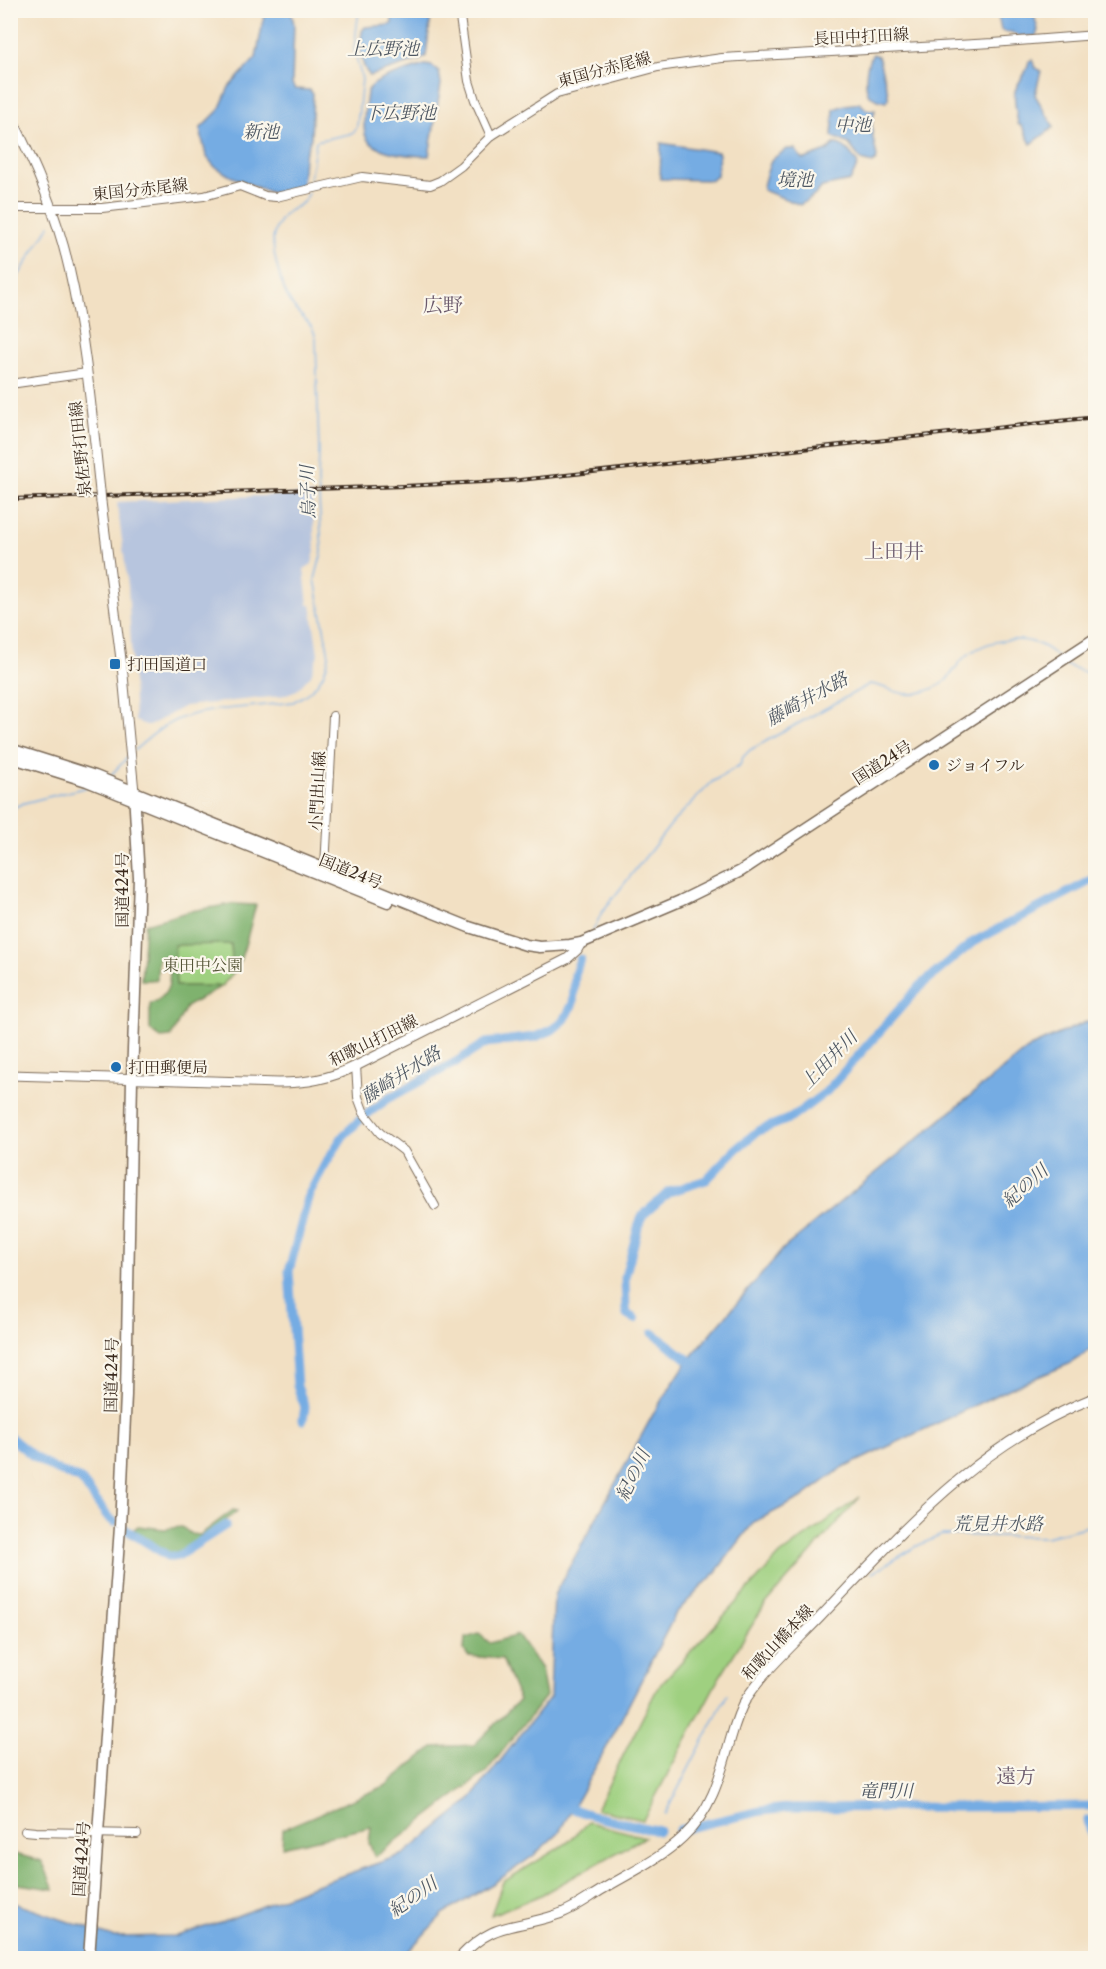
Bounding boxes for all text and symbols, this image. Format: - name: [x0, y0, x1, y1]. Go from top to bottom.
- street label: 長田中打田線: [813, 24, 909, 48]
- water label: 上広野池: [347, 38, 421, 60]
- street label: 東国分赤尾線: [555, 47, 653, 91]
- water label: 下広野池: [364, 102, 438, 124]
- water label: 中池: [835, 114, 873, 136]
- water label: 新池: [243, 121, 281, 143]
- water label: 境池: [777, 169, 815, 191]
- street label: 東国分赤尾線: [91, 174, 189, 204]
- district label: 広野: [423, 293, 463, 317]
- street label: 泉佐野打田線: [65, 400, 95, 498]
- water label: 烏子川: [296, 463, 320, 519]
- district label: 上田井: [864, 539, 924, 563]
- place label: 打田国道口: [127, 654, 207, 674]
- marker: 打田国道口: [108, 657, 122, 671]
- water label: 藤崎井水路: [762, 667, 853, 730]
- street label: 国道24号: [849, 736, 915, 788]
- street label: 小門出山線: [305, 751, 329, 831]
- place label: ジョイフル: [946, 755, 1025, 775]
- marker: ジョイフル: [927, 758, 941, 772]
- street label: 国道24号: [316, 849, 386, 893]
- street label: 国道424号: [112, 852, 132, 928]
- park label: 東田中公園: [163, 955, 243, 975]
- street label: 和歌山打田線: [325, 1010, 421, 1070]
- water label: 上田井川: [796, 1025, 863, 1094]
- water label: 藤崎井水路: [357, 1041, 447, 1108]
- place label: 打田郵便局: [128, 1057, 208, 1077]
- marker: 打田郵便局: [109, 1060, 123, 1074]
- water label: 紀の川: [998, 1158, 1054, 1212]
- street label: 国道424号: [100, 1337, 122, 1413]
- water label: 紀の川: [611, 1444, 656, 1504]
- water label: 荒見井水路: [953, 1513, 1045, 1535]
- street label: 和歌山橋本線: [737, 1600, 817, 1684]
- district label: 遠方: [996, 1764, 1036, 1788]
- water label: 竜門川: [859, 1780, 915, 1802]
- street label: 国道424号: [68, 1821, 94, 1897]
- water label: 紀の川: [385, 1871, 443, 1921]

